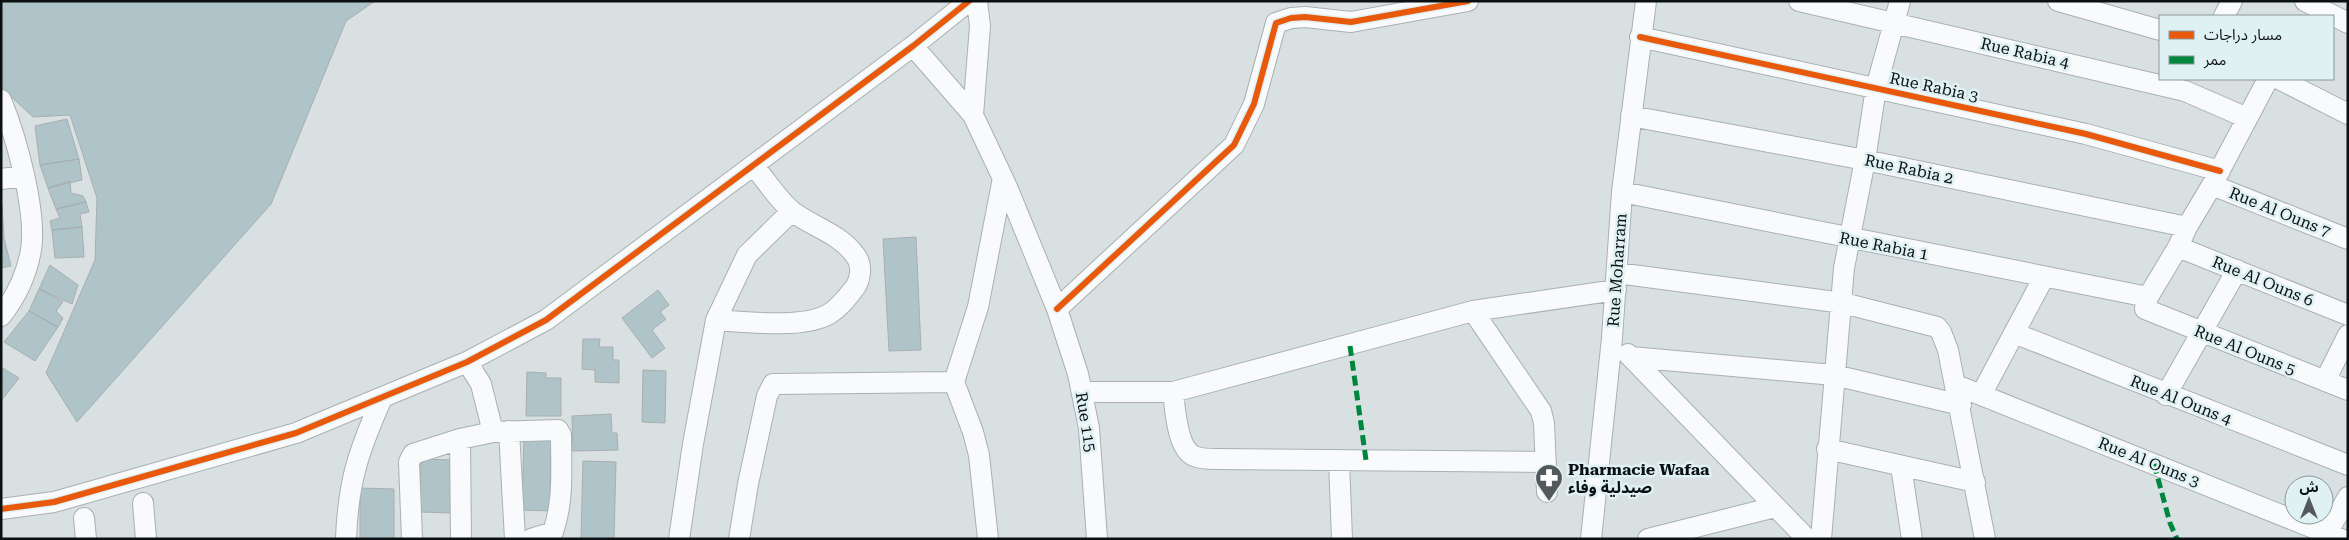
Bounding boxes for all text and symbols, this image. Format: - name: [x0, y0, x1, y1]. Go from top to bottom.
- legend: [2159, 15, 2334, 80]
- text: مسار دراجات: [2204, 26, 2282, 44]
- street label: Rue Rabia 4: [1979, 34, 2071, 72]
- text: ممر: [2203, 51, 2227, 69]
- street label: Rue Rabia 3: [1888, 68, 1980, 106]
- street label: Rue Rabia 2: [1863, 150, 1955, 188]
- street label: Rue Al Ouns 7: [2227, 183, 2333, 241]
- street label: Rue Moharram: [1604, 212, 1630, 327]
- street label: Rue Rabia 1: [1838, 228, 1930, 264]
- street label: Rue Al Ouns 6: [2210, 252, 2316, 310]
- street label: Rue Al Ouns 5: [2192, 321, 2298, 379]
- street label: Rue Al Ouns 4: [2128, 371, 2234, 429]
- street label: Rue 115: [1072, 391, 1100, 453]
- street label: Rue Al Ouns 3: [2096, 433, 2202, 491]
- place label: Pharmacie Wafaa صيدلية وفاء: [1568, 460, 1710, 497]
- pharmacy icon: Pharmacie Wafaa صيدلية وفاء: [1534, 463, 1564, 502]
- north arrow: [2284, 475, 2334, 525]
- text: ش: [2299, 479, 2319, 495]

